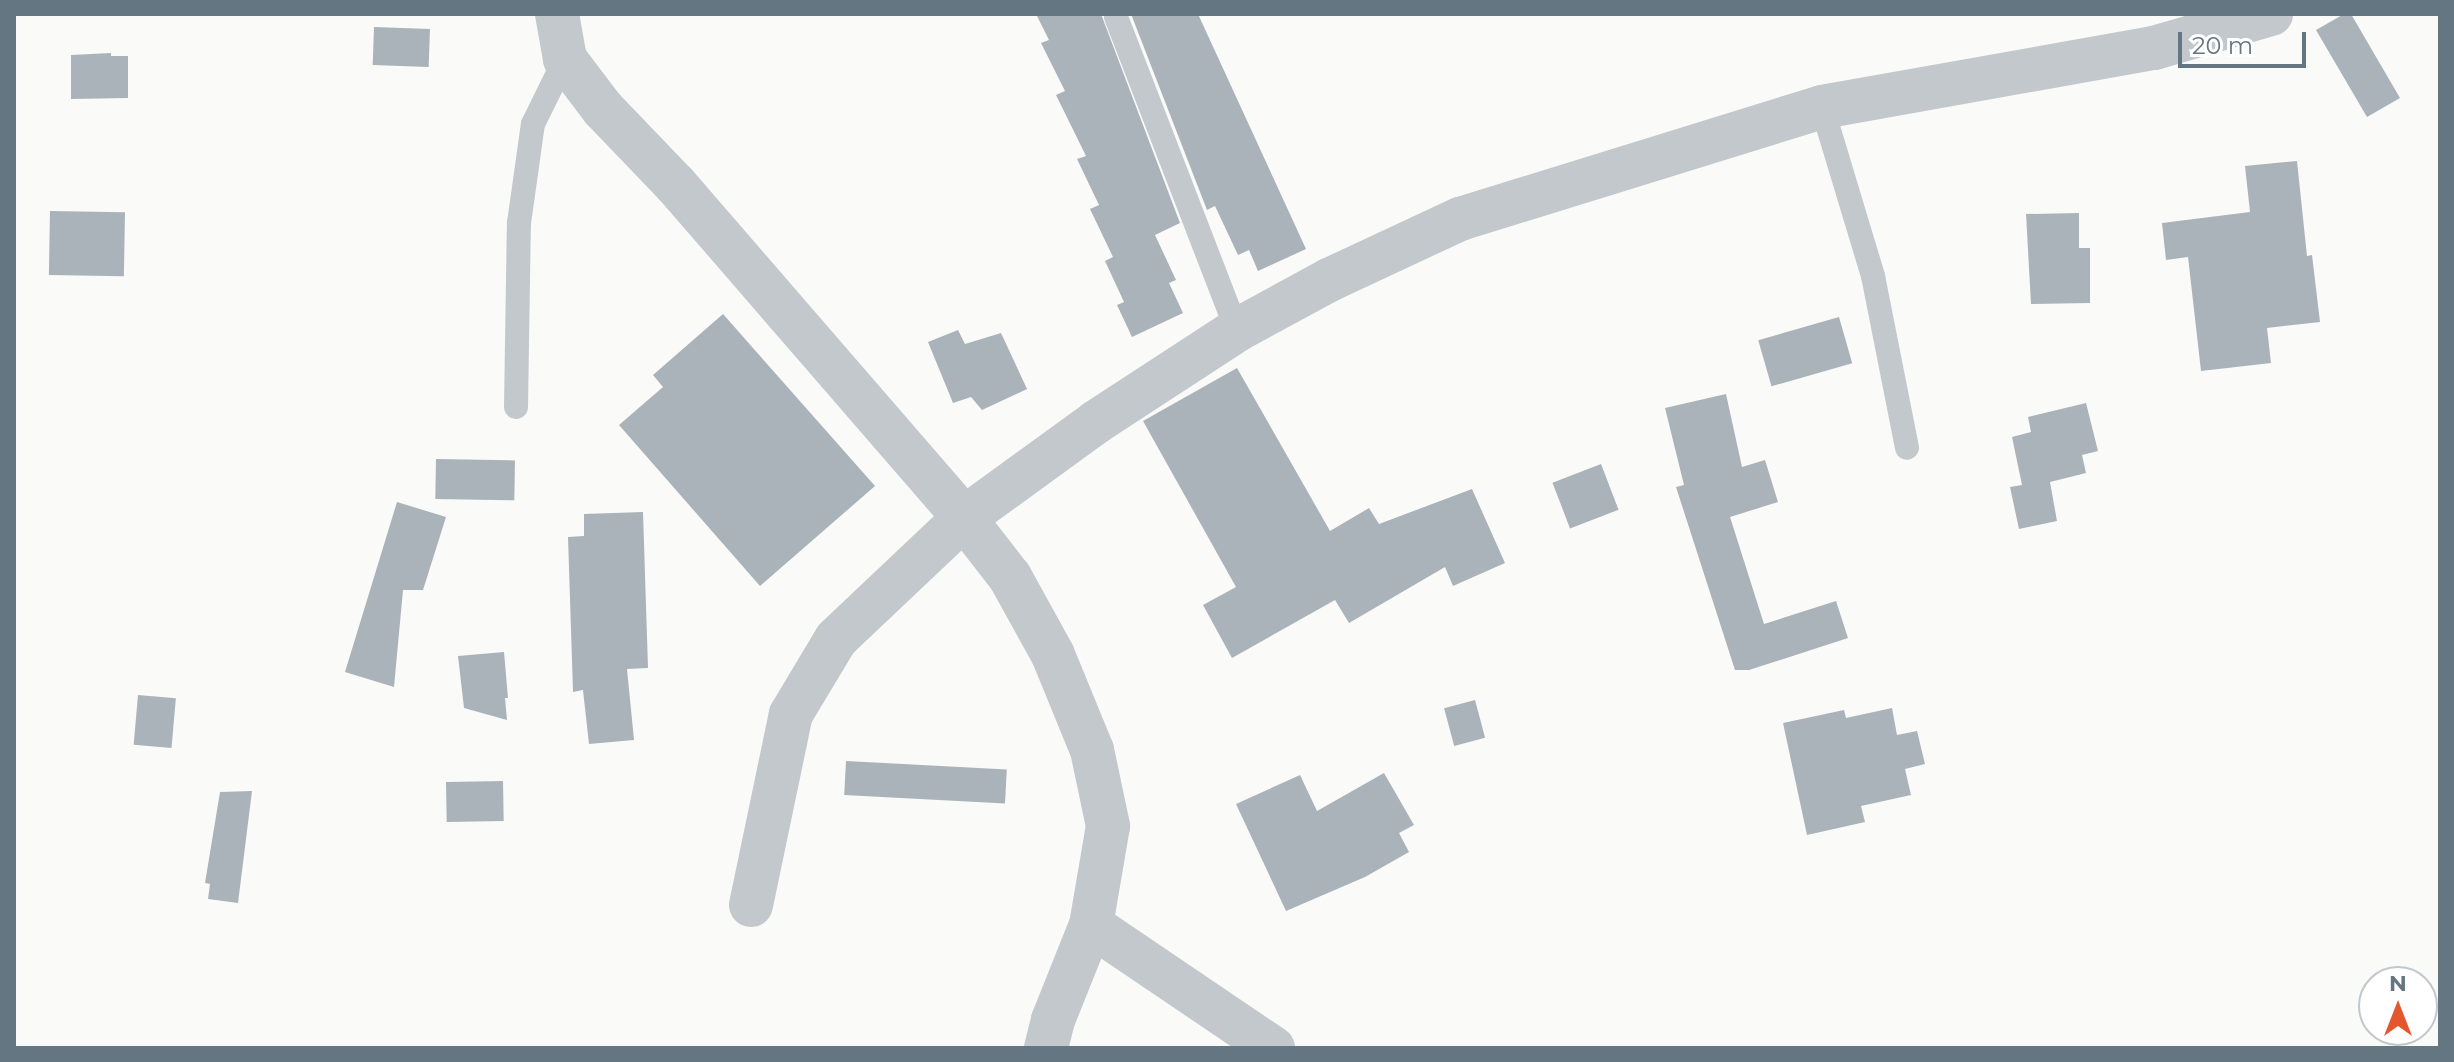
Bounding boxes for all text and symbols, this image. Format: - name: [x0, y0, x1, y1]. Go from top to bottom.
- scale bar: [2182, 16, 2310, 66]
- text: 20 m: [2192, 31, 2253, 60]
- north arrow: [2358, 966, 2438, 1046]
- text: N: [2389, 970, 2407, 997]

